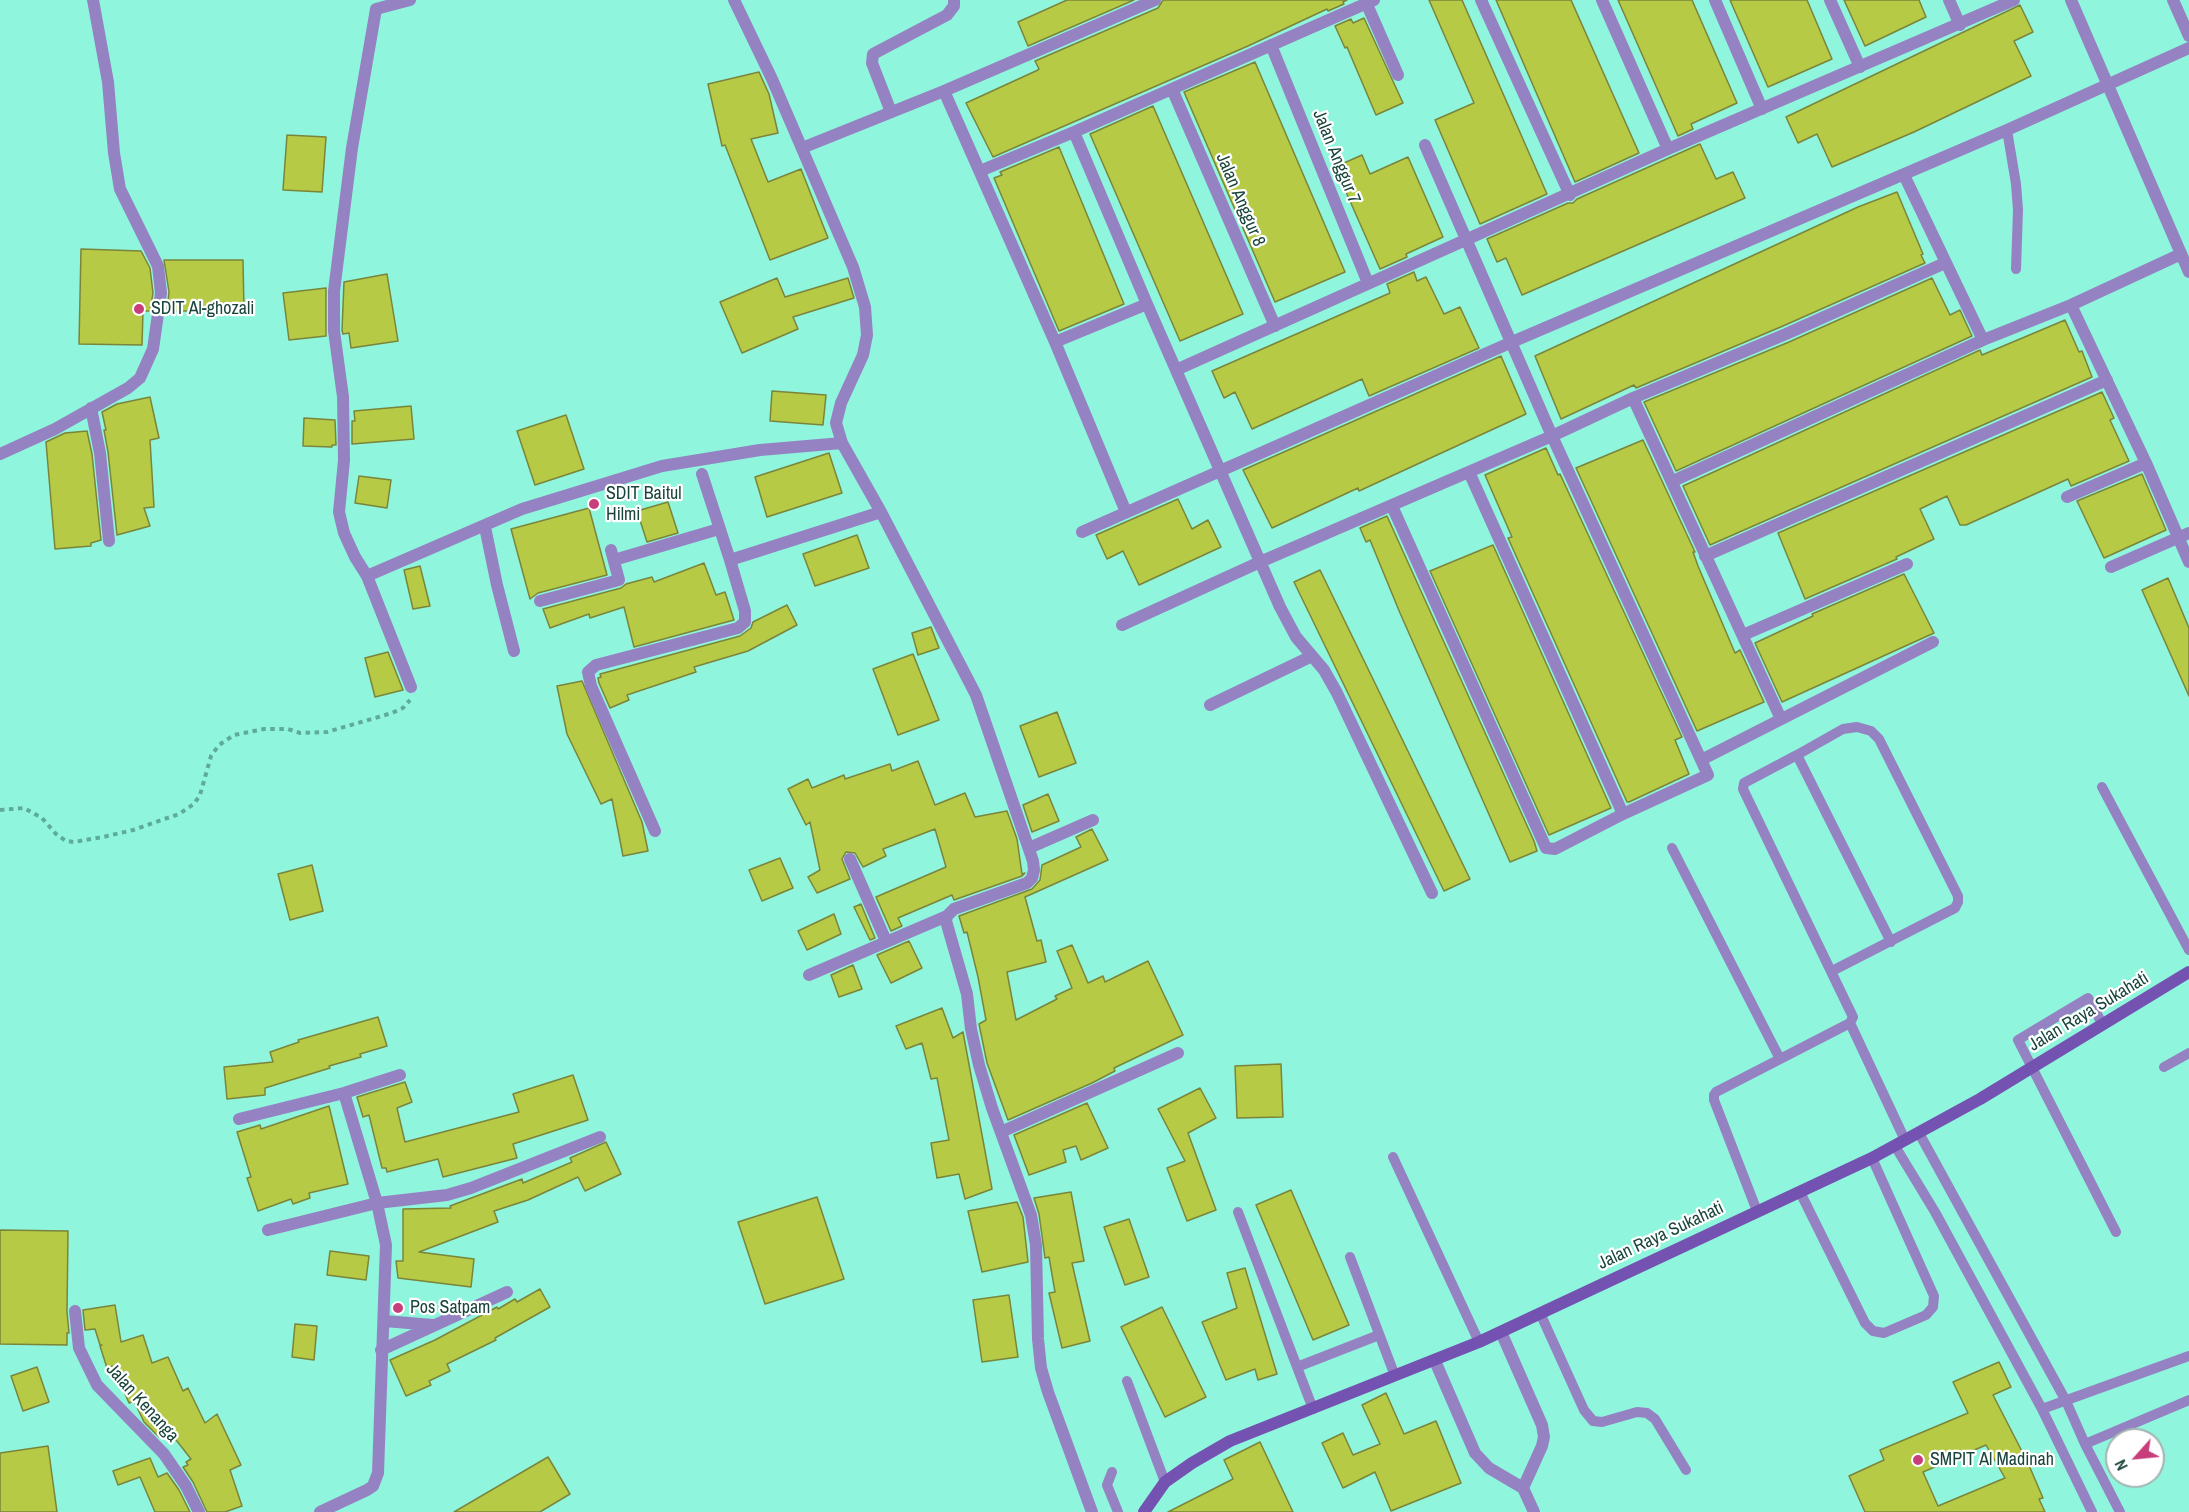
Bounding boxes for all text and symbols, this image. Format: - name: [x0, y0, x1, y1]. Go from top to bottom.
- street label: Jalan Anggur 7: [1307, 107, 1365, 207]
- street label: Jalan Anggur 8: [1211, 150, 1269, 250]
- place label: SDIT Al-ghozali: [151, 298, 254, 320]
- marker: SDIT Al-ghozali: [132, 302, 146, 316]
- place label: SDIT Baitul Hilmi: [606, 483, 681, 526]
- marker: SDIT Baitul Hilmi: [587, 497, 601, 511]
- street label: Jalan Raya Sukahati: [2025, 968, 2153, 1056]
- street label: Jalan Raya Sukahati: [1595, 1197, 1727, 1275]
- place label: Pos Satpam: [410, 1297, 490, 1319]
- marker: Pos Satpam: [391, 1301, 405, 1315]
- street label: Jalan Kenanga: [101, 1359, 183, 1447]
- north arrow: [2105, 1428, 2165, 1488]
- place label: SMPIT Al Madinah: [1930, 1449, 2054, 1471]
- marker: SMPIT Al Madinah: [1911, 1453, 1925, 1467]
- text: N: [2109, 1456, 2133, 1474]

